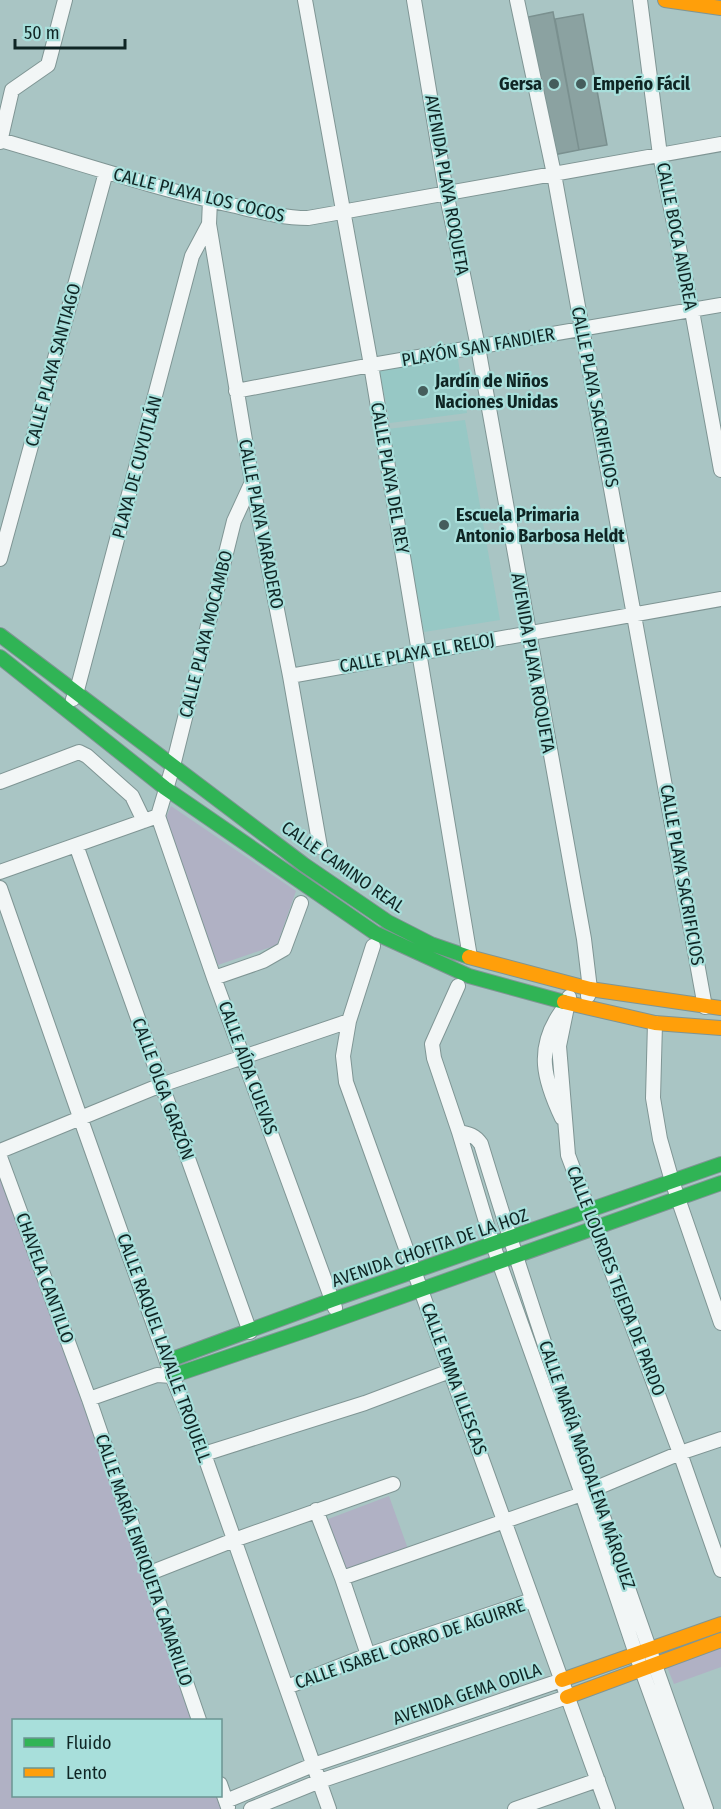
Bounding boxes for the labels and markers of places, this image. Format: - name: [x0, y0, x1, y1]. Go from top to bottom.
- place label: Gersa: [499, 73, 542, 95]
- place label: Empeño Fácil: [593, 73, 690, 95]
- marker: Gersa: [547, 77, 561, 91]
- marker: Empeño Fácil: [574, 77, 588, 91]
- place label: Jardín de Niños Naciones Unidas: [434, 370, 558, 413]
- marker: Jardín de Niños Naciones Unidas: [416, 384, 430, 398]
- place label: Escuela Primaria Antonio Barbosa Heldt: [455, 504, 625, 547]
- marker: Escuela Primaria Antonio Barbosa Heldt: [437, 518, 451, 532]

